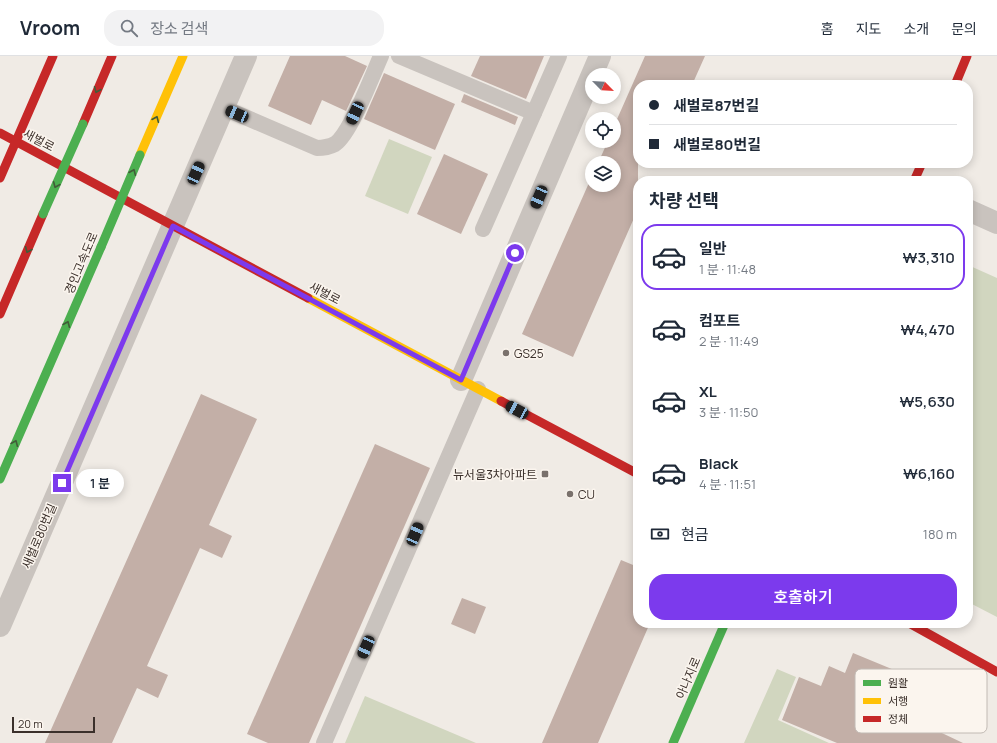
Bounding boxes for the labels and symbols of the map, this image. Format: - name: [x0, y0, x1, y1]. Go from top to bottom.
- north arrow: [585, 68, 621, 104]
- one-way arrow: [94, 85, 102, 93]
- car: [344, 100, 366, 126]
- car: [224, 104, 250, 124]
- one-way arrow: [151, 116, 159, 123]
- street label: 새벌로: [20, 125, 58, 155]
- car: [186, 160, 206, 186]
- one-way arrow: [128, 169, 136, 177]
- one-way arrow: [53, 181, 61, 189]
- car: [529, 184, 549, 210]
- street label: 경인고속도로: [60, 229, 102, 297]
- route start: [506, 244, 524, 262]
- one-way arrow: [25, 245, 33, 253]
- street label: 새벌로: [306, 278, 344, 308]
- one-way arrow: [62, 321, 70, 328]
- place label: GS25: [514, 345, 544, 362]
- marker: GS25: [501, 348, 511, 358]
- car: [504, 399, 530, 421]
- one-way arrow: [11, 440, 19, 447]
- place label: 뉴서울3차아파트: [453, 466, 537, 483]
- callout: 1 분: [76, 469, 124, 497]
- marker: 뉴서울3차아파트: [540, 469, 550, 479]
- route end: [53, 474, 71, 492]
- place label: CU: [578, 486, 595, 503]
- marker: CU: [565, 489, 575, 499]
- street label: 새벌로80번길: [18, 501, 60, 571]
- car: [405, 521, 425, 547]
- car: [356, 634, 376, 660]
- street label: 아나지로: [672, 654, 704, 702]
- legend: [855, 669, 987, 733]
- text: 원활: [888, 675, 908, 690]
- text: 서행: [888, 693, 908, 708]
- text: 정체: [888, 711, 908, 726]
- scale bar: [12, 715, 95, 734]

